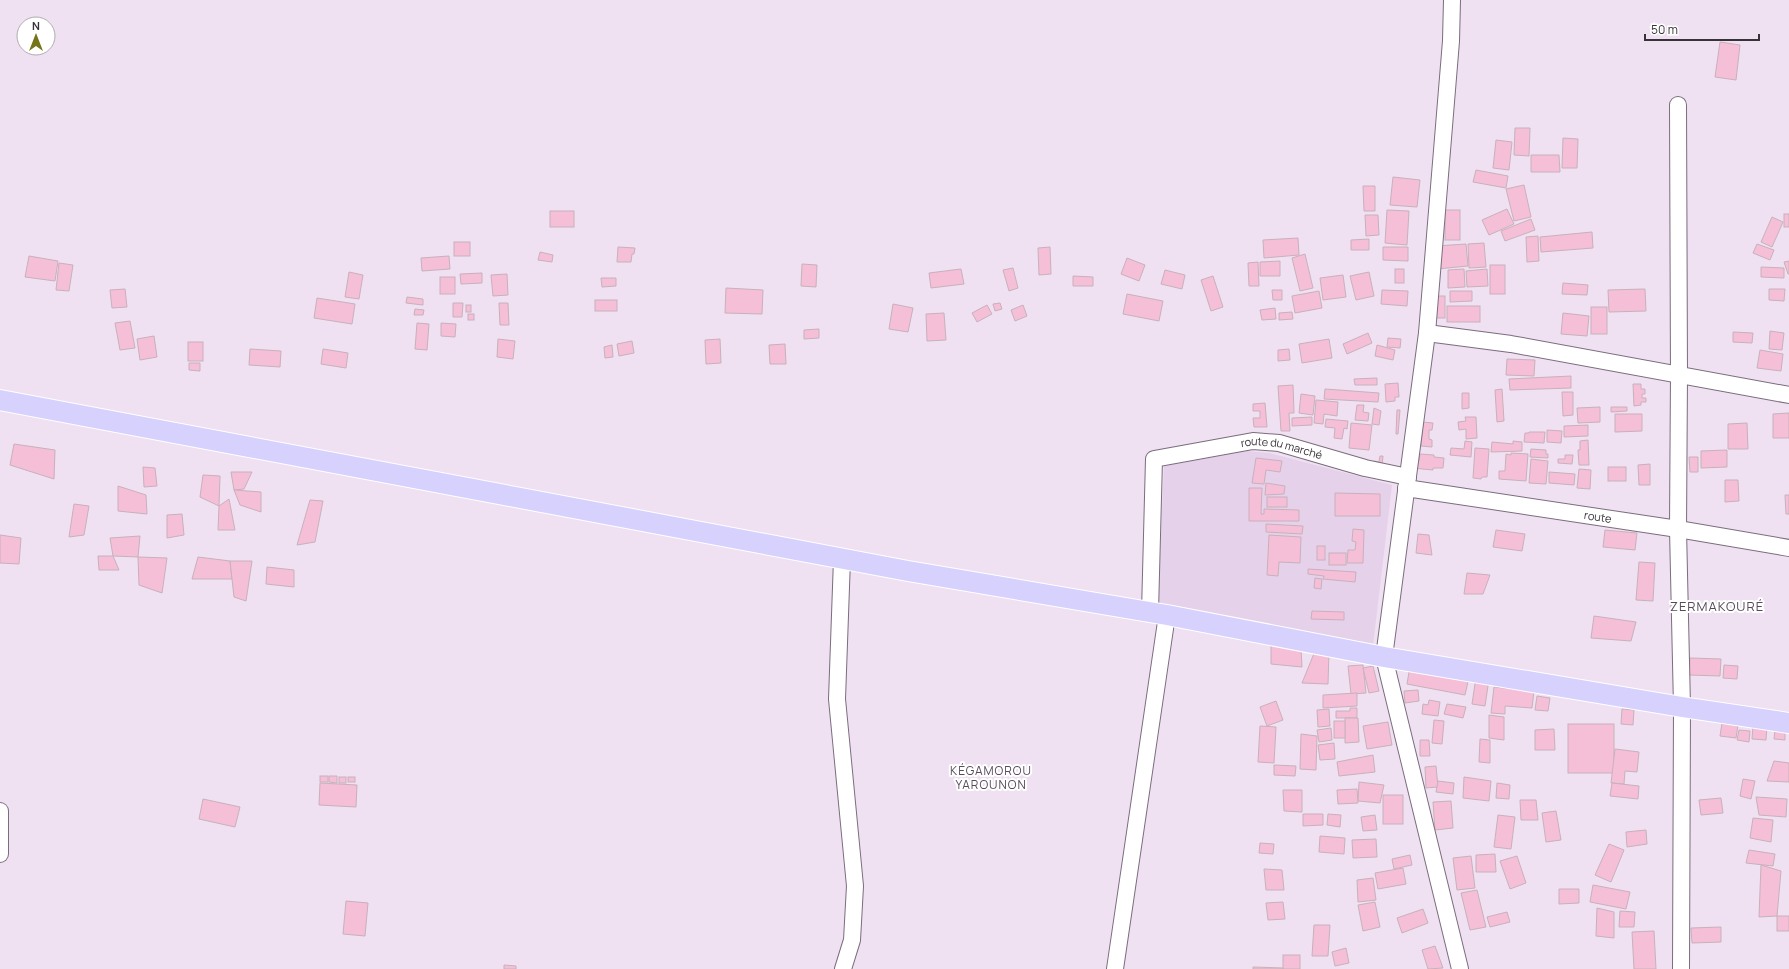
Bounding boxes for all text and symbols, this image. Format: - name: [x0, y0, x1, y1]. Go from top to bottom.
- north arrow: [16, 16, 56, 56]
- scale bar: [1645, 16, 1759, 42]
- text: N: [32, 18, 40, 33]
- text: 50 m: [1651, 21, 1678, 38]
- street label: route du marché: [1239, 433, 1325, 462]
- street label: route: [1583, 507, 1613, 526]
- district label: ZERMAKOURÉ: [1670, 597, 1764, 615]
- district label: KÉGAMOROU YAROUNON: [950, 762, 1032, 793]

